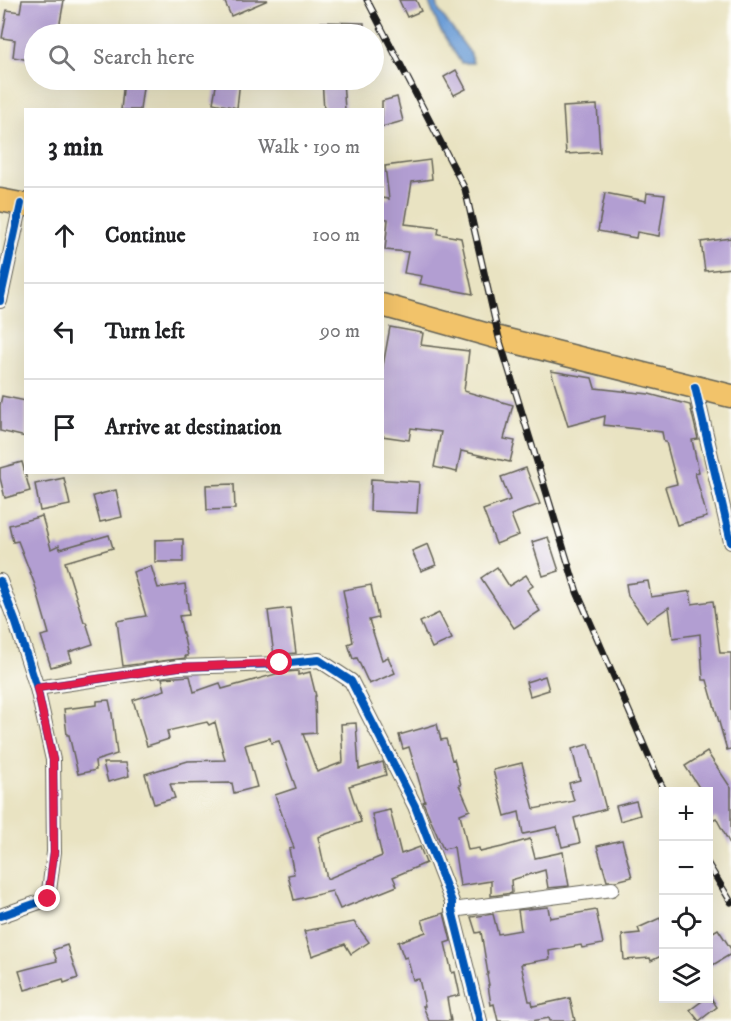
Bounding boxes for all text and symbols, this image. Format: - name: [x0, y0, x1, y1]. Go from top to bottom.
- search box: [24, 24, 384, 90]
- icon: search: [45, 41, 78, 74]
- text: Search here: [93, 44, 195, 71]
- text: 3 min: [48, 131, 103, 164]
- text: Walk · 190 m: [258, 135, 360, 160]
- icon: ahead: [48, 219, 81, 252]
- text: Continue: [105, 222, 186, 249]
- text: 100 m: [312, 223, 360, 248]
- icon: left: [48, 315, 81, 348]
- text: Turn left: [105, 318, 185, 345]
- text: 90 m: [320, 319, 360, 344]
- icon: arrive: [48, 411, 81, 444]
- text: Arrive at destination: [105, 414, 282, 441]
- route start: [266, 649, 292, 675]
- map controls: [659, 787, 713, 1003]
- button: +: [659, 787, 713, 841]
- button: −: [659, 841, 713, 895]
- route end: [34, 885, 60, 911]
- button: locate: [659, 895, 713, 949]
- button: layers: [659, 949, 713, 1003]

